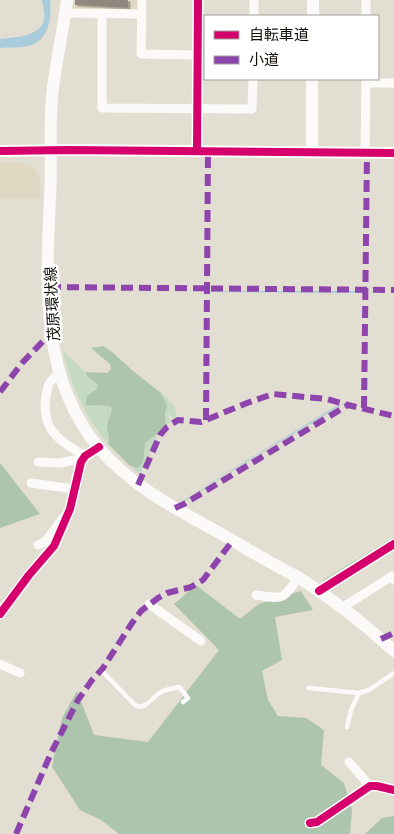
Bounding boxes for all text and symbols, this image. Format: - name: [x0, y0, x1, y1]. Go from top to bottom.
- legend: [204, 15, 379, 80]
- text: 自転車道: [249, 23, 309, 44]
- text: 小道: [249, 48, 279, 69]
- street label: 茂原環状線: [39, 266, 63, 342]

